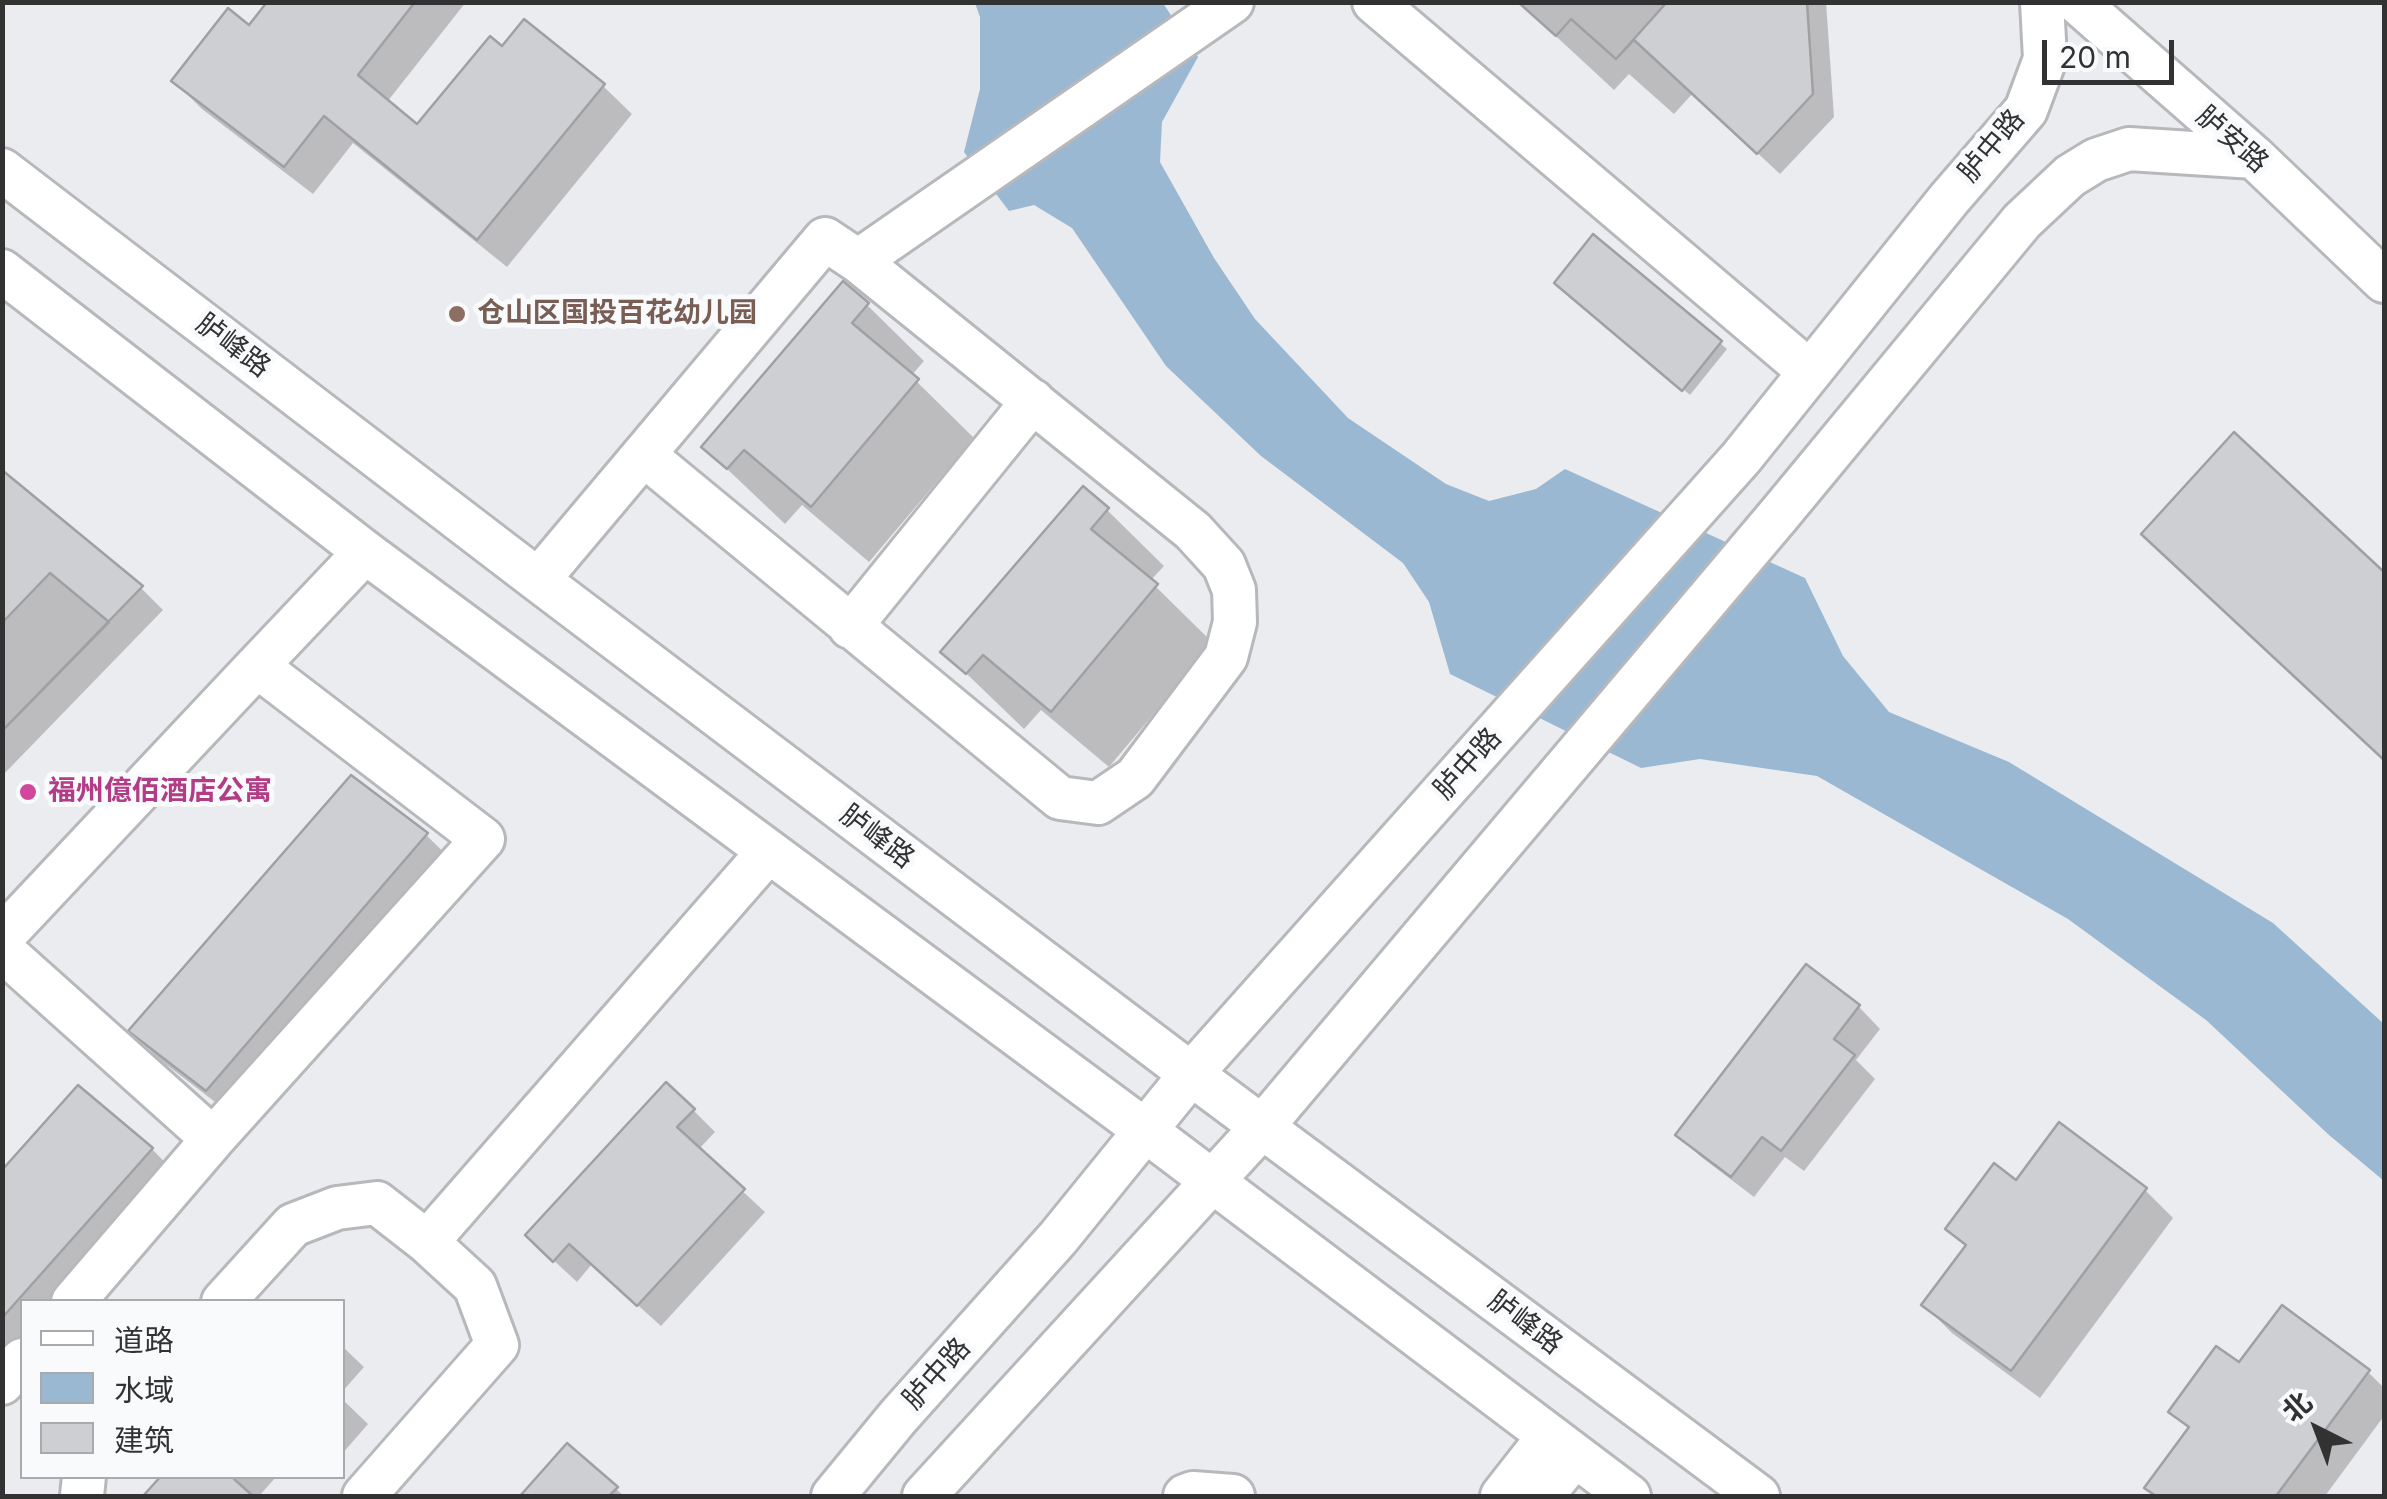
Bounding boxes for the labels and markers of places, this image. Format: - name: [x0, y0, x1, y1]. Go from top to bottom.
- place label: 仓山区国投百花幼儿园: [477, 297, 757, 331]
- marker: 仓山区国投百花幼儿园: [446, 303, 468, 325]
- place label: 福州億佰酒店公寓: [48, 775, 272, 809]
- marker: 福州億佰酒店公寓: [17, 781, 39, 803]

